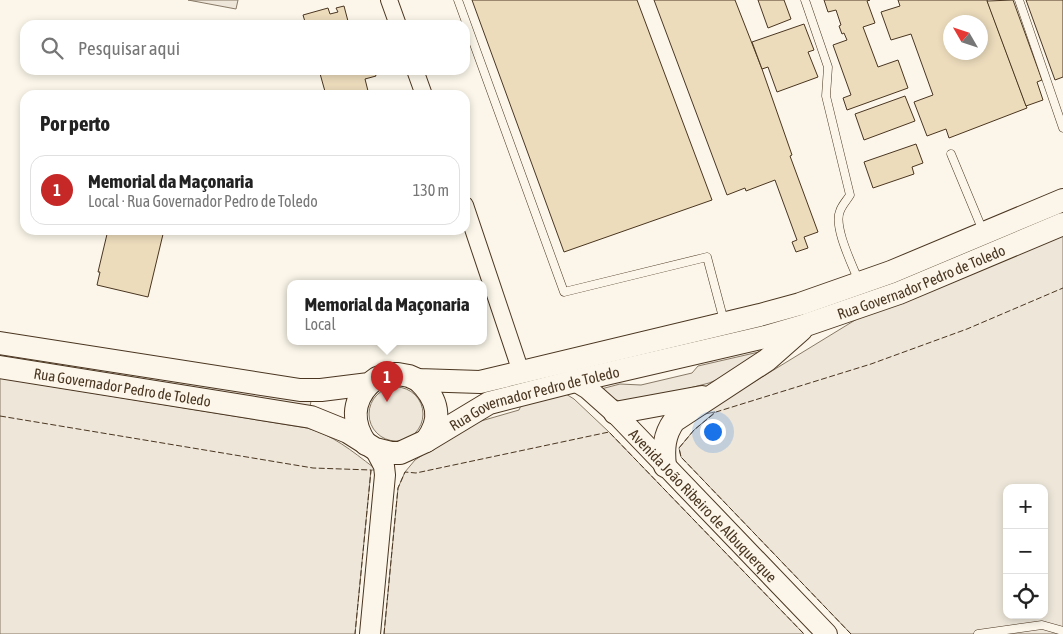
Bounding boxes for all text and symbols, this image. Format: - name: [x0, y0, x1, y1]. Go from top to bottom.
- north arrow: [943, 15, 988, 60]
- search box: [20, 20, 470, 75]
- icon: search: [38, 34, 66, 62]
- text: Pesquisar aqui: [78, 37, 180, 59]
- text: Por perto: [40, 111, 110, 135]
- text: Memorial da Maçonaria: [88, 170, 253, 192]
- text: 1: [53, 181, 61, 199]
- text: 130 m: [413, 181, 449, 199]
- text: Local · Rua Governador Pedro de Toledo: [88, 192, 318, 210]
- street label: Rua Governador Pedro de Toledo: [835, 241, 1008, 322]
- popup: [287, 280, 487, 345]
- text: Memorial da Maçonaria: [304, 293, 470, 315]
- text: Local: [304, 315, 336, 333]
- pin: 1: [371, 361, 403, 402]
- street label: Rua Governador Pedro de Toledo: [446, 363, 621, 434]
- street label: Rua Governador Pedro de Toledo: [33, 364, 212, 409]
- your location: [700, 419, 726, 445]
- street label: Avenida João Ribeiro de Albuquerque: [626, 425, 781, 585]
- map controls: [1003, 484, 1048, 619]
- button: +: [1003, 484, 1048, 529]
- button: −: [1003, 529, 1048, 574]
- button: locate: [1003, 574, 1048, 619]

